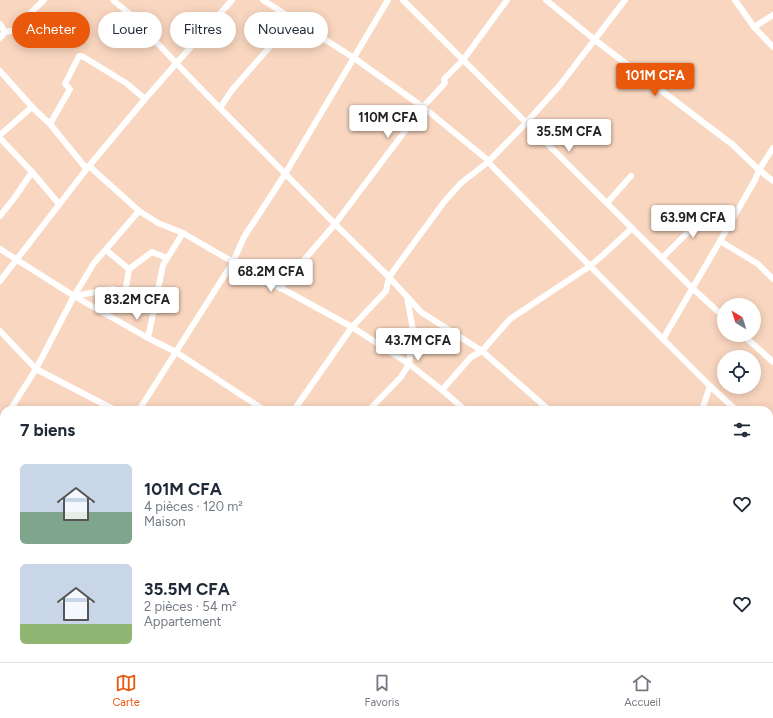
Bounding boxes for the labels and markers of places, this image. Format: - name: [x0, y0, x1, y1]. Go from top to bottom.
- pin: 101M CFA: [614, 63, 696, 97]
- pin: 110M CFA: [347, 105, 429, 139]
- pin: 35.5M CFA: [523, 119, 615, 153]
- pin: 63.9M CFA: [647, 205, 739, 239]
- pin: 68.2M CFA: [225, 259, 317, 293]
- pin: 83.2M CFA: [91, 287, 183, 321]
- pin: 43.7M CFA: [372, 328, 464, 362]

